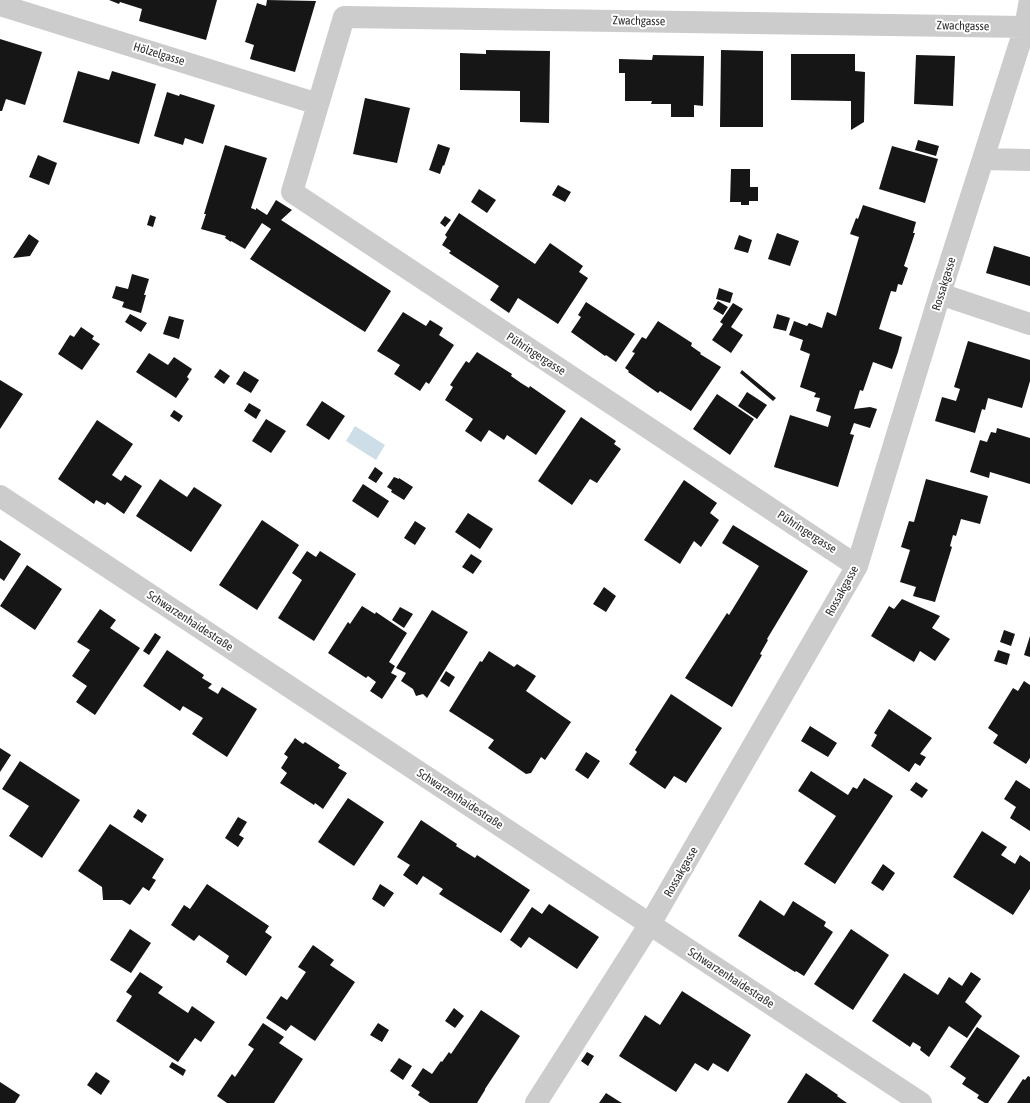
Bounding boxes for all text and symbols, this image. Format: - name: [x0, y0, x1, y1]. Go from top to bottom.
- street label: Zwachgasse: [613, 13, 665, 29]
- street label: Zwachgasse: [937, 18, 989, 34]
- street label: Hölzelgasse: [132, 39, 186, 69]
- street label: Rossakgasse: [929, 255, 959, 313]
- street label: Pühringergasse: [504, 330, 568, 378]
- street label: Pühringergasse: [775, 508, 839, 556]
- street label: Rossakgasse: [822, 563, 862, 619]
- street label: Schwarzenhaidestraße: [144, 588, 236, 654]
- street label: Schwarzenhaidestraße: [414, 766, 506, 832]
- street label: Rossakgasse: [661, 844, 701, 900]
- street label: Schwarzenhaidestraße: [685, 945, 777, 1011]

